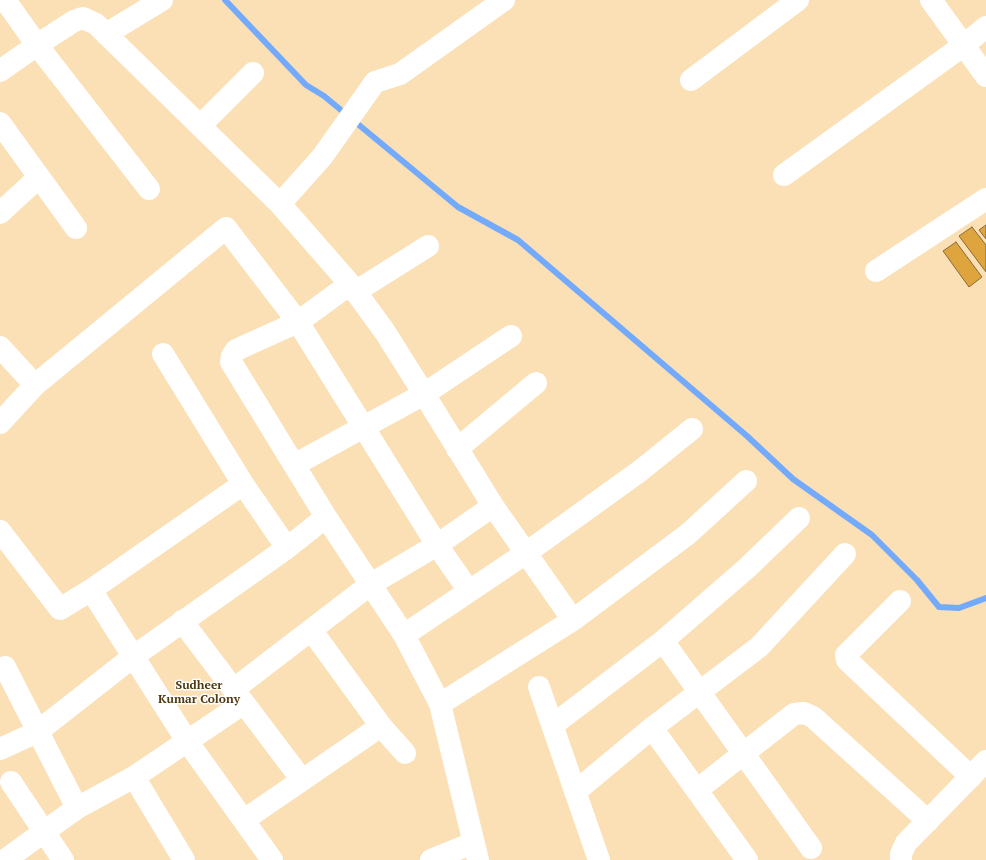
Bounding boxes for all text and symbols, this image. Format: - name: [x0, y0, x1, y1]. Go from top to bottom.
- district label: Sudheer Kumar Colony: [158, 679, 240, 707]

